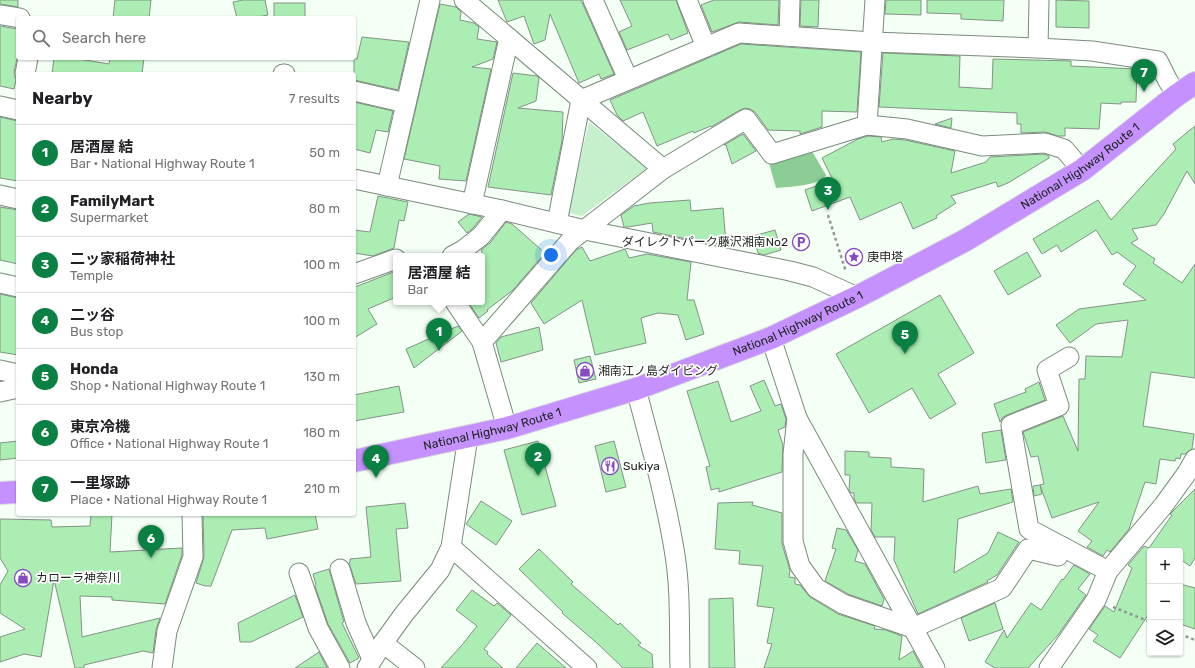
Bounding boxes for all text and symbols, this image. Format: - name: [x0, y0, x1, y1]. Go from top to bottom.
- search box: [16, 16, 356, 60]
- icon: search: [30, 27, 52, 49]
- text: Search here: [62, 29, 146, 47]
- pin: 7: [1131, 59, 1157, 92]
- text: Nearby: [32, 88, 93, 108]
- text: 7 results: [289, 91, 340, 106]
- street label: National Highway Route 1: [1018, 120, 1142, 212]
- text: 居酒屋 結: [70, 138, 133, 156]
- text: 1: [42, 145, 48, 160]
- text: 50 m: [309, 145, 340, 160]
- text: Bar · National Highway Route 1: [70, 156, 255, 171]
- pin: 3: [815, 177, 841, 210]
- text: FamilyMart: [70, 192, 154, 210]
- text: 2: [41, 201, 49, 216]
- text: 80 m: [309, 201, 340, 216]
- text: Supermarket: [70, 210, 148, 225]
- parking icon: ダイレクトパーク藤沢湘南No2: [791, 232, 811, 252]
- place label: ダイレクトパーク藤沢湘南No2: [622, 235, 788, 249]
- your location: [541, 245, 561, 265]
- place icon: 庚申塔: [844, 247, 864, 267]
- text: 二ッ家稲荷神社: [70, 250, 175, 268]
- place label: 庚申塔: [867, 250, 903, 264]
- popup: [393, 253, 485, 305]
- text: 3: [41, 257, 49, 272]
- text: 100 m: [303, 257, 340, 272]
- text: 居酒屋 結: [407, 264, 471, 282]
- text: Temple: [70, 268, 113, 283]
- text: Bar: [407, 282, 428, 297]
- street label: National Highway Route 1: [731, 288, 866, 359]
- text: 二ッ谷: [70, 306, 115, 324]
- text: 4: [41, 313, 49, 328]
- text: 100 m: [303, 313, 340, 328]
- pin: 1: [426, 318, 452, 351]
- pin: 5: [892, 321, 918, 354]
- text: Bus stop: [70, 324, 123, 339]
- text: Honda: [70, 360, 118, 378]
- shop icon: 湘南江ノ島ダイビング: [575, 361, 595, 381]
- place label: 湘南江ノ島ダイビング: [598, 364, 718, 378]
- text: 5: [41, 369, 49, 384]
- text: 130 m: [304, 369, 340, 384]
- text: Shop · National Highway Route 1: [70, 378, 265, 393]
- street label: National Highway Route 1: [422, 405, 563, 453]
- text: 東京冷機: [70, 418, 130, 436]
- text: 6: [41, 425, 49, 440]
- text: 180 m: [303, 425, 340, 440]
- text: Office · National Highway Route 1: [70, 436, 268, 451]
- pin: 2: [525, 443, 551, 476]
- pin: 4: [363, 445, 389, 478]
- restaurant icon: Sukiya: [600, 456, 620, 476]
- place label: Sukiya: [623, 459, 660, 473]
- text: 一里塚跡: [70, 474, 130, 492]
- text: 7: [41, 481, 49, 496]
- text: 210 m: [304, 481, 340, 496]
- text: Place · National Highway Route 1: [70, 492, 267, 507]
- pin: 6: [138, 525, 164, 558]
- map controls: [1147, 548, 1183, 656]
- button: +: [1147, 548, 1183, 584]
- shop icon: カローラ神奈川: [13, 568, 33, 588]
- place label: カローラ神奈川: [36, 571, 120, 585]
- button: −: [1147, 584, 1183, 620]
- button: layers: [1147, 620, 1183, 656]

